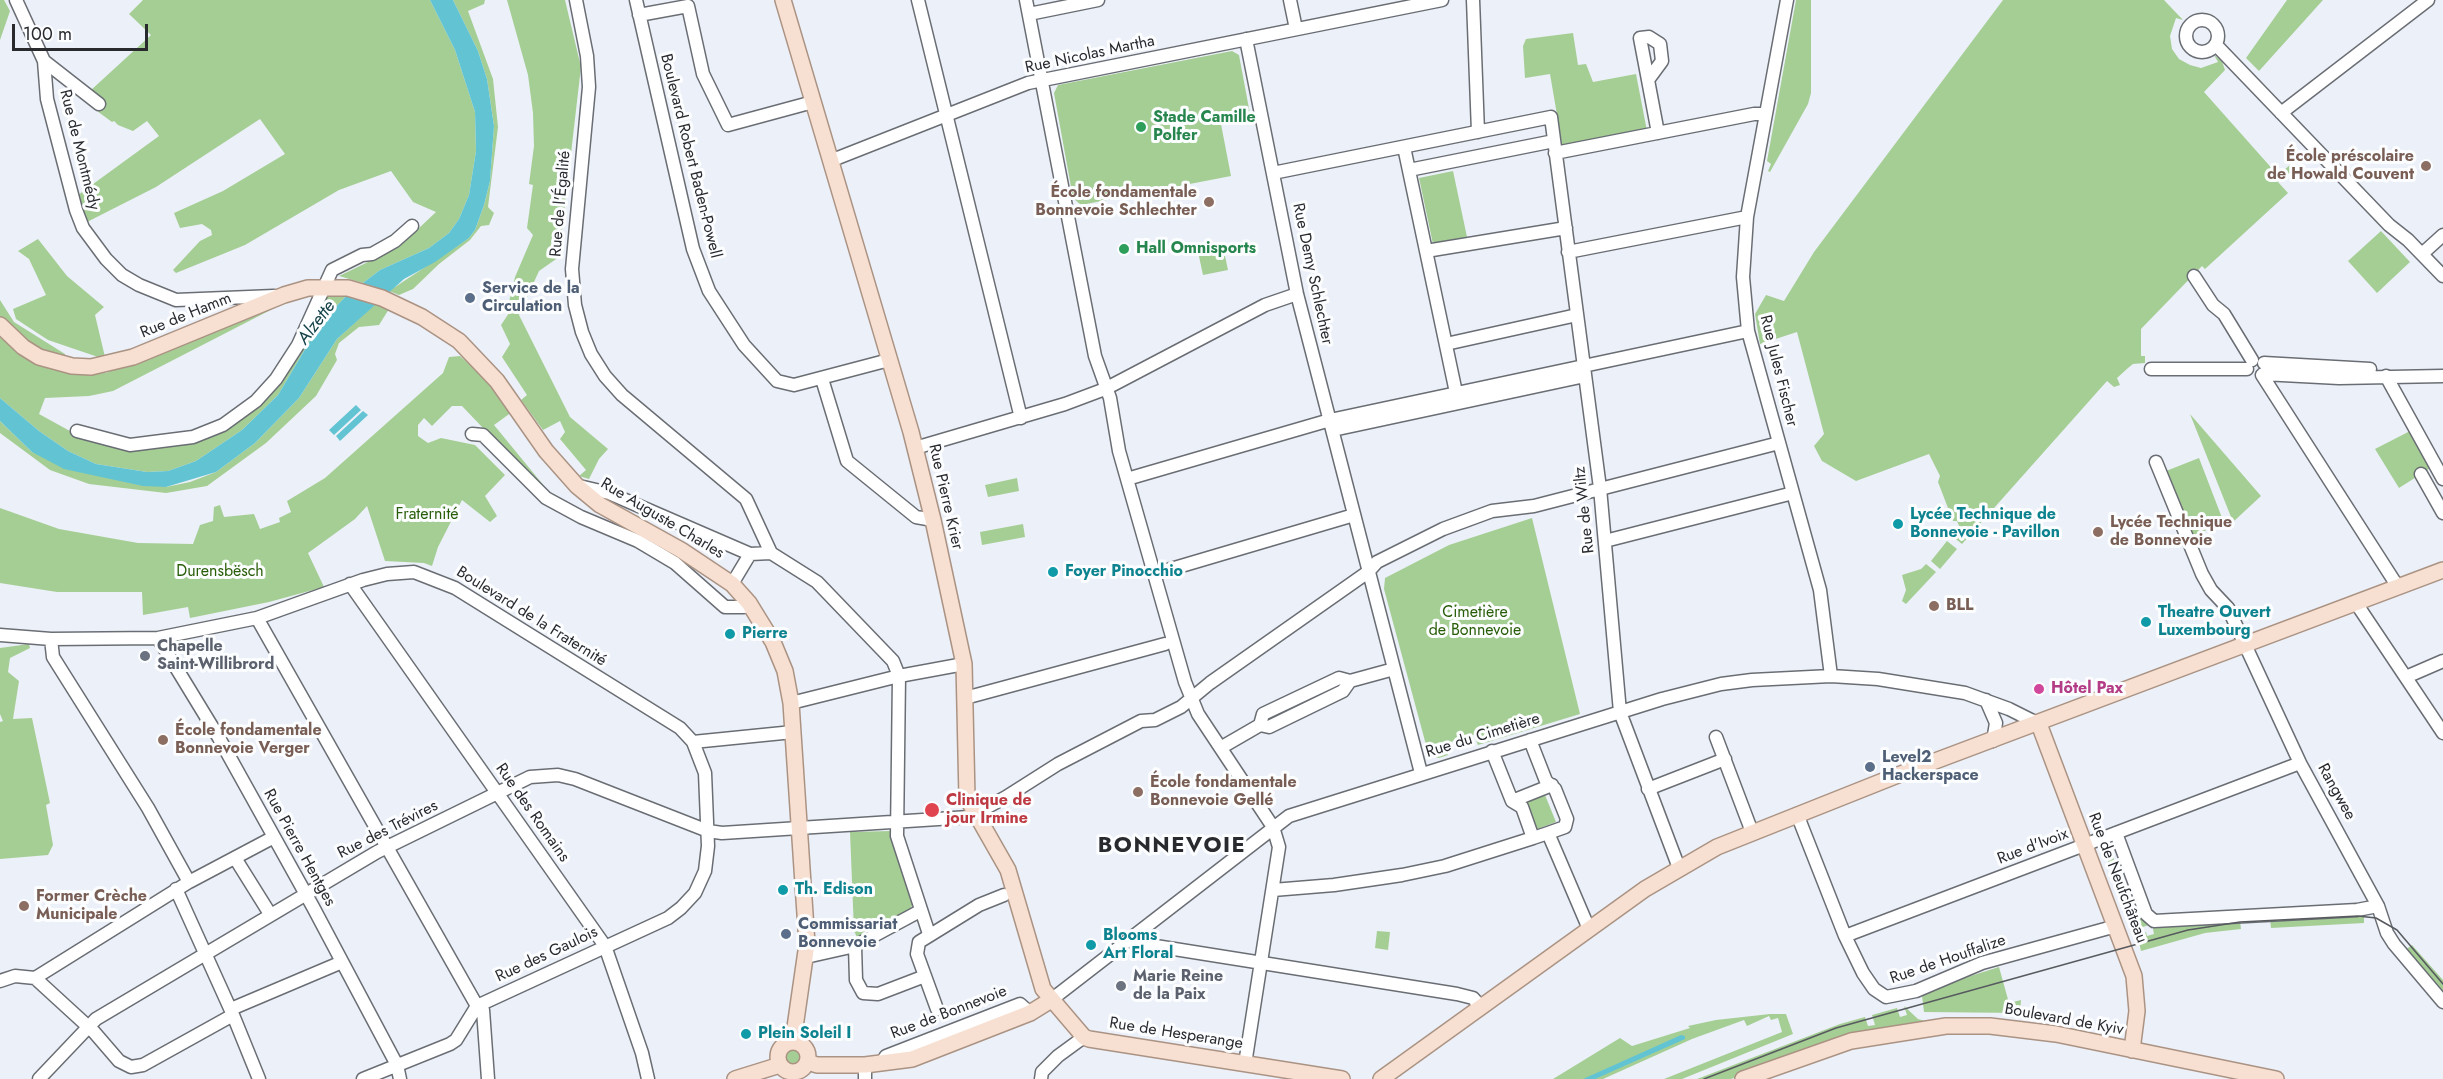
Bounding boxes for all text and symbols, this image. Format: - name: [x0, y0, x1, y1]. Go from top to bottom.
- scale bar: [15, 12, 152, 50]
- text: 100 m: [23, 21, 72, 47]
- street label: Rue Nicolas Martha: [1023, 32, 1157, 78]
- street label: Boulevard Robert Baden-Powell: [655, 52, 725, 260]
- street label: Rue de Montmédy: [55, 88, 103, 212]
- place label: Stade Camille Polfer: [1153, 108, 1256, 146]
- marker: Stade Camille Polfer: [1134, 120, 1148, 134]
- place label: École préscolaire de Howald Couvent: [2267, 147, 2414, 185]
- street label: Rue de l'Égalité: [547, 150, 575, 258]
- marker: École préscolaire de Howald Couvent: [2419, 159, 2433, 173]
- place label: École fondamentale Bonnevoie Schlechter: [1035, 183, 1197, 221]
- marker: École fondamentale Bonnevoie Schlechter: [1202, 195, 1216, 209]
- street label: Rue Demy Schlechter: [1288, 202, 1336, 346]
- place label: Hall Omnisports: [1136, 239, 1256, 259]
- marker: Hall Omnisports: [1117, 242, 1131, 256]
- place label: Service de la Circulation: [482, 279, 580, 317]
- street label: Rue de Hamm: [138, 289, 234, 343]
- marker: Service de la Circulation: [463, 291, 477, 305]
- water label: Alzette: [293, 297, 341, 349]
- street label: Rue Jules Fischer: [1755, 313, 1801, 429]
- street label: Rue Pierre Krier: [924, 442, 966, 552]
- street label: Rue de Wiltz: [1571, 466, 1599, 554]
- street label: Rue Auguste Charles: [597, 475, 727, 563]
- park label: Fraternité: [395, 505, 459, 525]
- place label: Lycée Technique de Bonnevoie - Pavillon: [1910, 505, 2060, 543]
- place label: Lycée Technique de Bonnevoie: [2110, 513, 2232, 551]
- marker: Lycée Technique de Bonnevoie - Pavillon: [1891, 517, 1905, 531]
- marker: Lycée Technique de Bonnevoie: [2091, 525, 2105, 539]
- park label: Durensbësch: [176, 562, 264, 582]
- place label: Foyer Pinocchio: [1065, 562, 1183, 582]
- street label: Boulevard de la Fraternité: [452, 563, 610, 671]
- marker: Foyer Pinocchio: [1046, 565, 1060, 579]
- place label: BLL: [1946, 596, 1974, 616]
- marker: BLL: [1927, 599, 1941, 613]
- park label: Cimetière de Bonnevoie: [1429, 603, 1521, 641]
- place label: Theatre Ouvert Luxembourg: [2158, 603, 2271, 641]
- marker: Theatre Ouvert Luxembourg: [2139, 615, 2153, 629]
- place label: Pierre: [742, 624, 788, 644]
- marker: Pierre: [723, 627, 737, 641]
- place label: Chapelle Saint-Willibrord: [157, 637, 274, 675]
- marker: Chapelle Saint-Willibrord: [138, 649, 152, 663]
- place label: Hôtel Pax: [2051, 679, 2123, 699]
- marker: Hôtel Pax: [2032, 682, 2046, 696]
- street label: Rue du Cimetière: [1424, 710, 1542, 762]
- place label: École fondamentale Bonnevoie Verger: [175, 721, 322, 759]
- marker: École fondamentale Bonnevoie Verger: [156, 733, 170, 747]
- place label: Level2 Hackerspace: [1882, 748, 1979, 786]
- street label: Rue des Romains: [491, 760, 573, 866]
- marker: Level2 Hackerspace: [1863, 760, 1877, 774]
- street label: Rangwee: [2313, 761, 2359, 823]
- place label: École fondamentale Bonnevoie Gellé: [1150, 773, 1297, 811]
- marker: École fondamentale Bonnevoie Gellé: [1131, 785, 1145, 799]
- street label: Rue Pierre Hentges: [259, 786, 339, 910]
- place label: Clinique de jour Irmine: [946, 791, 1032, 829]
- street label: Rue des Trévires: [335, 797, 441, 863]
- marker: Clinique de jour Irmine: [923, 801, 941, 819]
- street label: Rue de Neufchâteau: [2083, 810, 2151, 946]
- street label: Rue d'Ivoix: [1995, 825, 2071, 869]
- district label: BONNEVOIE: [1098, 834, 1246, 860]
- place label: Th. Edison: [795, 880, 873, 900]
- marker: Th. Edison: [776, 883, 790, 897]
- place label: Former Crèche Municipale: [36, 887, 147, 925]
- marker: Former Crèche Municipale: [17, 899, 31, 913]
- place label: Commissariat Bonnevoie: [798, 915, 897, 953]
- street label: Rue des Gaulois: [493, 923, 601, 987]
- place label: Blooms Art Floral: [1103, 926, 1173, 964]
- marker: Commissariat Bonnevoie: [779, 927, 793, 941]
- street label: Rue de Houffalize: [1888, 931, 2008, 989]
- marker: Blooms Art Floral: [1084, 938, 1098, 952]
- place label: Marie Reine de la Paix: [1133, 967, 1223, 1005]
- marker: Marie Reine de la Paix: [1114, 979, 1128, 993]
- street label: Rue de Bonnevoie: [888, 982, 1010, 1044]
- street label: Boulevard de Kyiv: [2003, 1000, 2125, 1040]
- street label: Rue de Hesperange: [1108, 1014, 1244, 1054]
- place label: Plein Soleil I: [758, 1024, 851, 1044]
- marker: Plein Soleil I: [739, 1027, 753, 1041]

